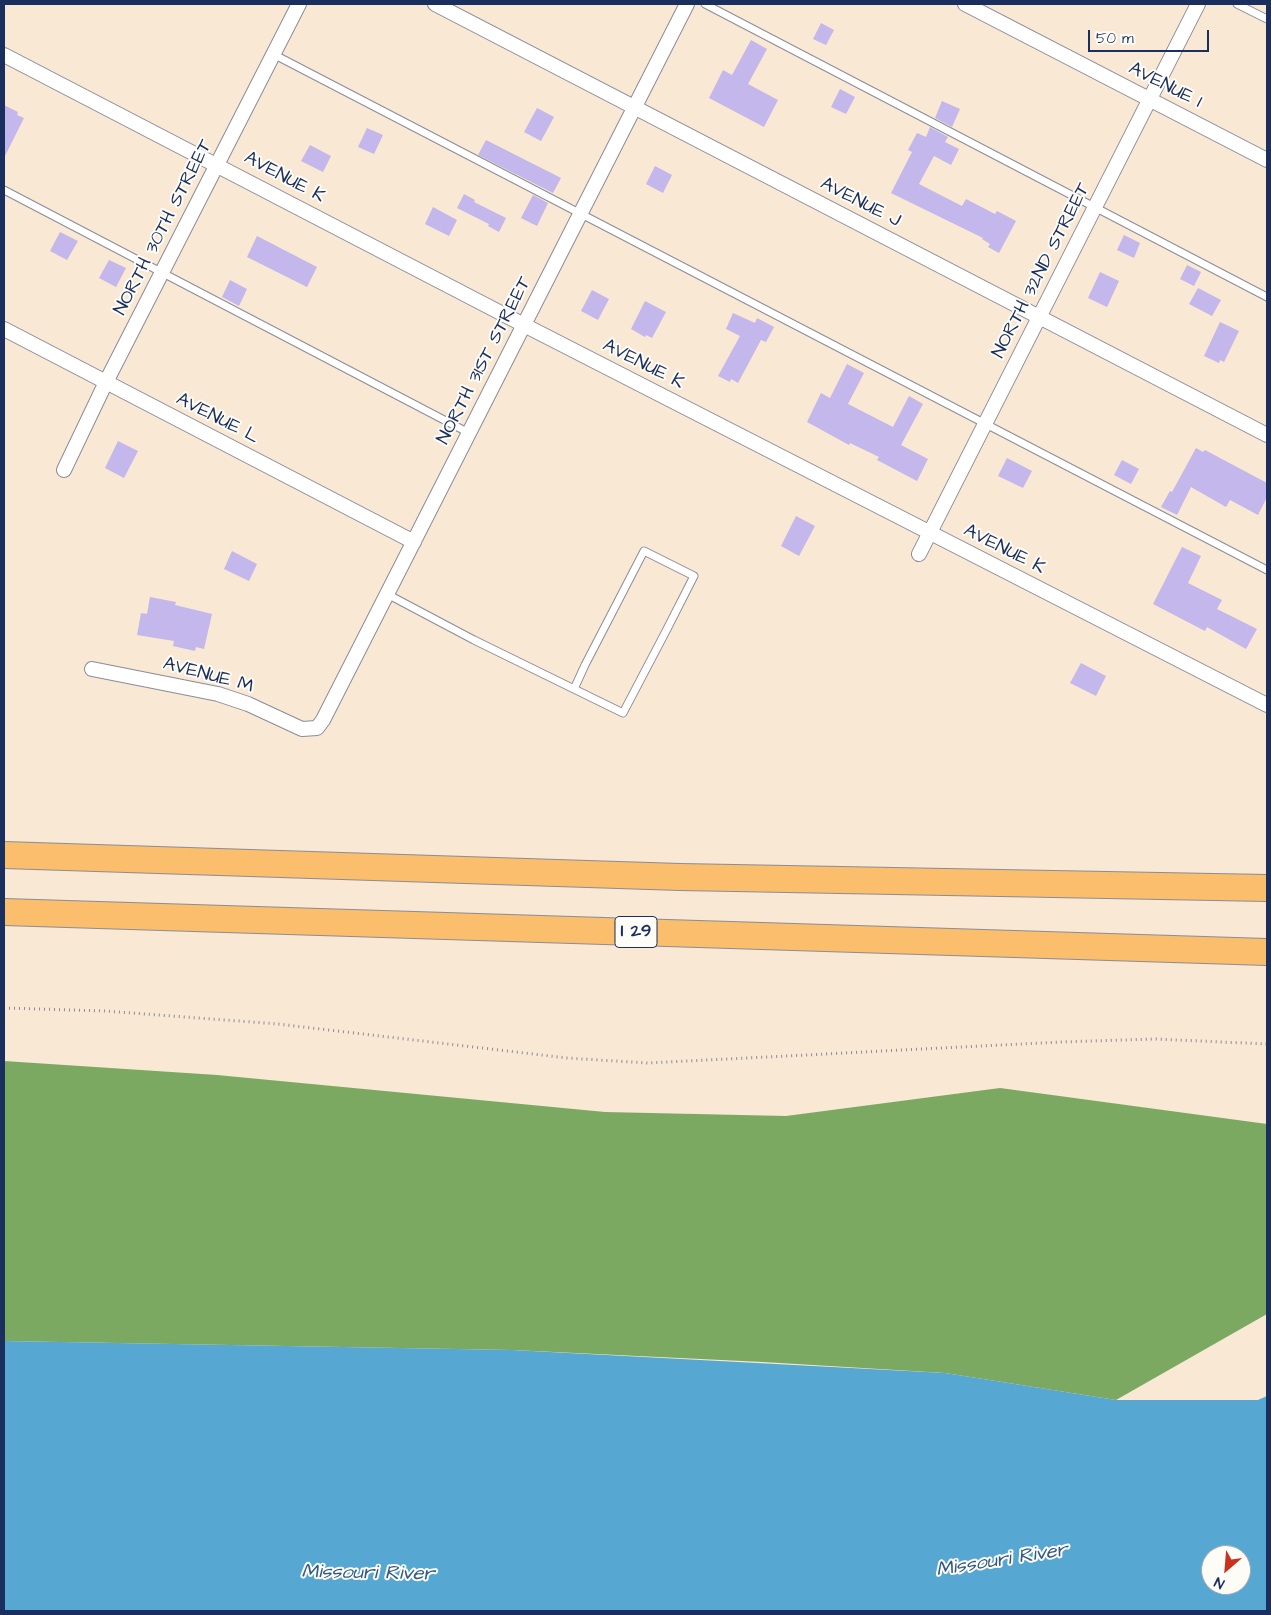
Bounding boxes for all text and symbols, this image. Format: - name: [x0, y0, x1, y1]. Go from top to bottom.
- scale bar: [1091, 20, 1212, 52]
- text: 50 m: [1096, 28, 1134, 49]
- street label: AVENUE I: [1124, 58, 1206, 114]
- street label: NORTH 30TH STREET: [110, 137, 218, 319]
- street label: AVENUE K: [240, 147, 328, 209]
- street label: AVENUE J: [816, 173, 904, 233]
- street label: NORTH 32ND STREET: [988, 180, 1096, 362]
- street label: NORTH 31ST STREET: [433, 273, 537, 449]
- street label: AVENUE K: [599, 335, 687, 395]
- street label: AVENUE L: [172, 388, 262, 450]
- street label: AVENUE K: [960, 520, 1048, 580]
- street label: AVENUE M: [160, 653, 256, 699]
- road number: I 29: [615, 916, 657, 948]
- water label: Missouri River: [935, 1539, 1069, 1583]
- north arrow: [1201, 1545, 1251, 1595]
- water label: Missouri River: [301, 1561, 435, 1587]
- text: N: [1211, 1572, 1228, 1593]

